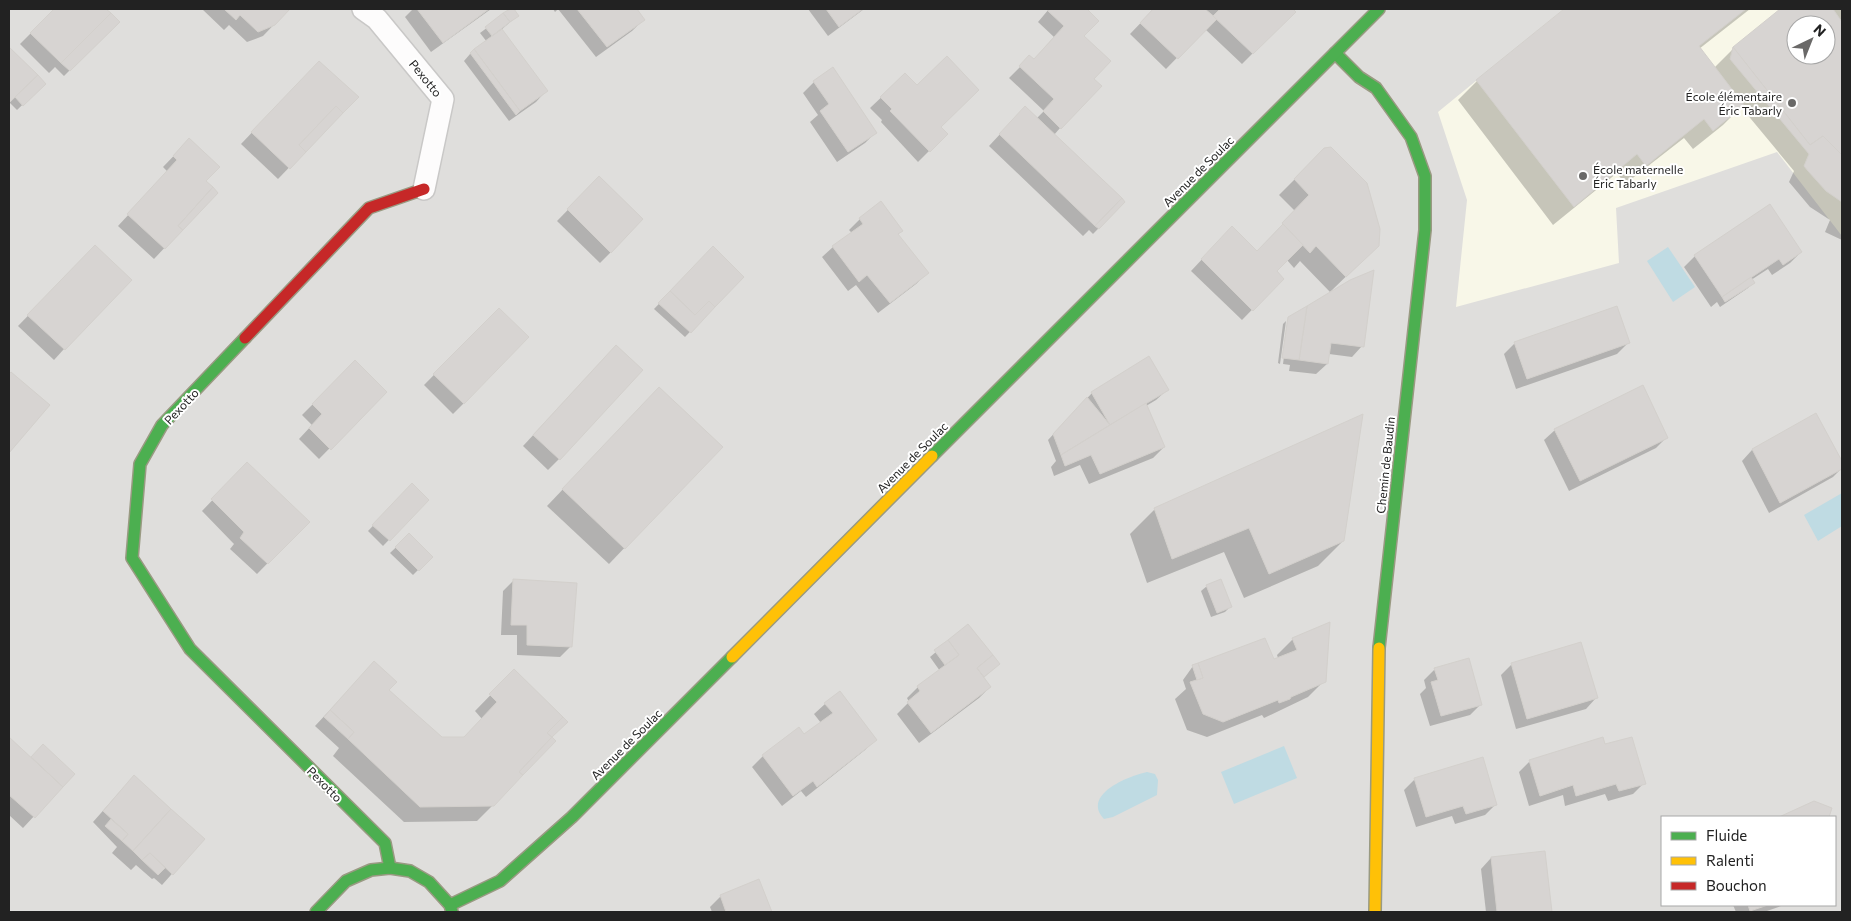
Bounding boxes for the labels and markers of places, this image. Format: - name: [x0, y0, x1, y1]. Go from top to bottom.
- place label: École élémentaire Éric Tabarly: [1686, 89, 1782, 117]
- marker: École élémentaire Éric Tabarly: [1786, 97, 1798, 109]
- place label: École maternelle Éric Tabarly: [1593, 162, 1683, 190]
- marker: École maternelle Éric Tabarly: [1577, 170, 1589, 182]

